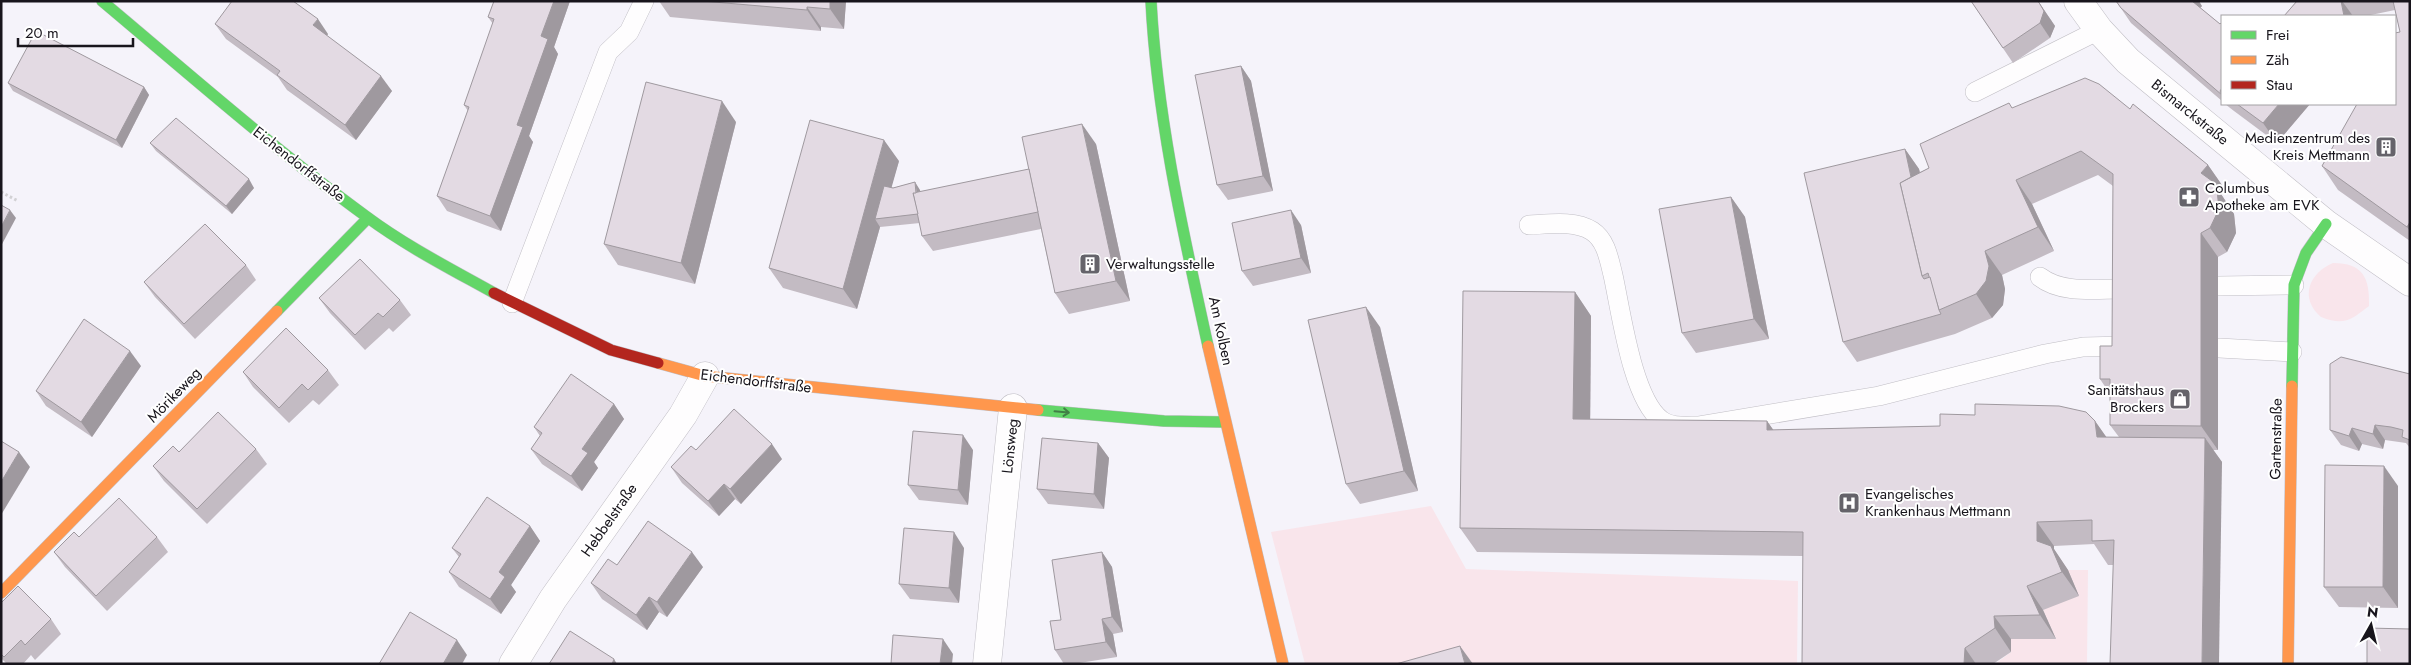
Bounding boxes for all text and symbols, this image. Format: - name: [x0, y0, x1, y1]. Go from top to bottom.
- scale bar: [18, 15, 132, 47]
- legend: [2221, 15, 2396, 105]
- text: 20 m: [25, 22, 59, 44]
- text: Frei: [2266, 24, 2290, 46]
- text: Zäh: [2266, 49, 2289, 71]
- street label: Bismarckstraße: [2146, 74, 2234, 150]
- text: Stau: [2266, 74, 2293, 96]
- street label: Eichendorffstraße: [248, 121, 350, 207]
- place label: Medienzentrum des Kreis Mettmann: [2245, 127, 2370, 166]
- building icon: Medienzentrum des Kreis Mettmann: [2374, 135, 2398, 159]
- place label: Columbus Apotheke am EVK: [2205, 177, 2320, 216]
- pharmacy icon: Columbus Apotheke am EVK: [2177, 185, 2201, 209]
- building icon: Verwaltungsstelle: [1078, 252, 1102, 276]
- place label: Verwaltungsstelle: [1106, 253, 1215, 275]
- street label: Am Kolben: [1203, 295, 1239, 367]
- street label: Mörikeweg: [142, 362, 206, 428]
- street label: Eichendorffstraße: [699, 363, 813, 399]
- place label: Sanitätshaus Brockers: [2087, 379, 2164, 418]
- shop icon: Sanitätshaus Brockers: [2168, 387, 2192, 411]
- street label: Gartenstraße: [2264, 398, 2288, 480]
- one-way arrow: [1054, 407, 1070, 417]
- street label: Lönsweg: [996, 417, 1024, 475]
- street label: Hebbelstraße: [576, 479, 643, 561]
- place label: Evangelisches Krankenhaus Mettmann: [1865, 483, 2011, 522]
- hospital icon: Evangelisches Krankenhaus Mettmann: [1837, 491, 1861, 515]
- north arrow: [2346, 600, 2396, 650]
- text: N: [2366, 601, 2380, 623]

